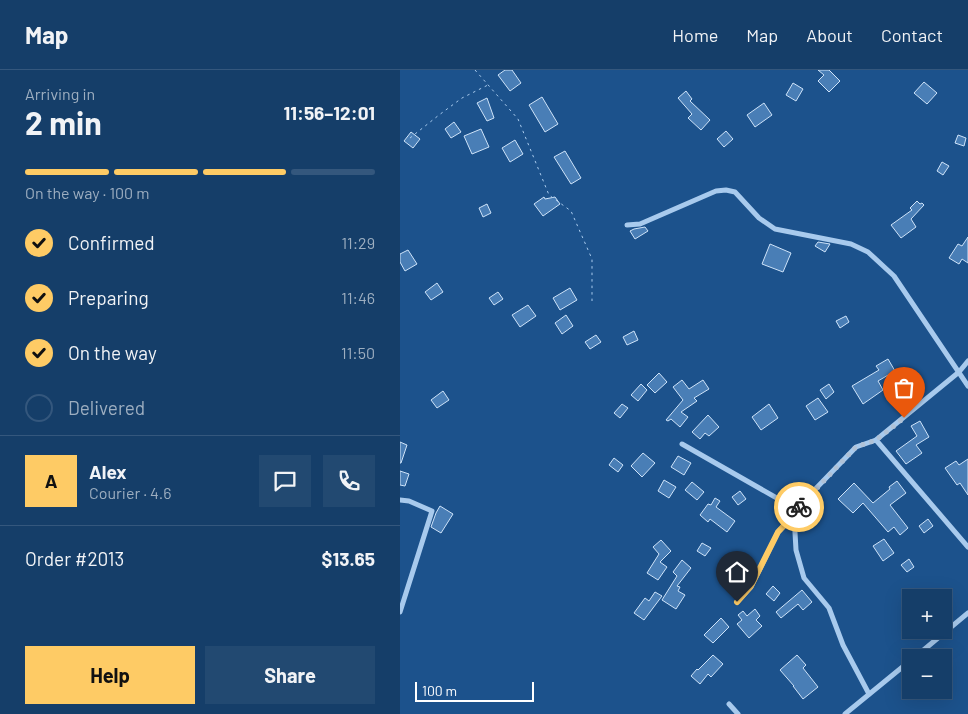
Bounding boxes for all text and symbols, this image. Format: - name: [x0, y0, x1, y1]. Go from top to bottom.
- text: Map: [25, 20, 68, 49]
- text: Home: [672, 24, 718, 46]
- text: Map: [746, 24, 778, 46]
- text: About: [806, 24, 853, 46]
- text: Contact: [881, 24, 943, 46]
- text: Arriving in: [25, 84, 95, 103]
- text: 11:56–12:01: [283, 101, 375, 124]
- text: 2 min: [25, 103, 102, 141]
- text: On the way · 100 m: [25, 183, 150, 202]
- icon: check: [25, 229, 53, 257]
- text: Confirmed: [68, 231, 155, 254]
- text: 11:29: [341, 233, 375, 252]
- icon: check: [25, 284, 53, 312]
- text: Preparing: [68, 286, 149, 309]
- text: 11:46: [341, 288, 375, 307]
- icon: check: [25, 339, 53, 367]
- text: On the way: [68, 341, 157, 364]
- text: 11:50: [341, 343, 375, 362]
- pin: [883, 367, 925, 418]
- icon: bag: [890, 374, 918, 402]
- text: Delivered: [68, 396, 145, 419]
- button: chat: [259, 455, 311, 507]
- button: phone: [323, 455, 375, 507]
- text: Alex: [89, 460, 127, 483]
- text: A: [45, 469, 57, 492]
- courier: [774, 482, 824, 532]
- text: Courier · 4.6: [89, 483, 172, 502]
- icon: bike: [785, 493, 813, 521]
- text: Order #2013: [25, 547, 124, 570]
- text: $13.65: [322, 547, 375, 570]
- pin: [716, 551, 758, 602]
- icon: home: [723, 558, 751, 586]
- map controls: [902, 589, 952, 699]
- button: +: [902, 589, 952, 639]
- button: Help: [25, 646, 195, 704]
- button: Share: [205, 646, 375, 704]
- button: −: [902, 649, 952, 699]
- scale bar: [415, 679, 534, 702]
- text: 100 m: [422, 682, 457, 699]

